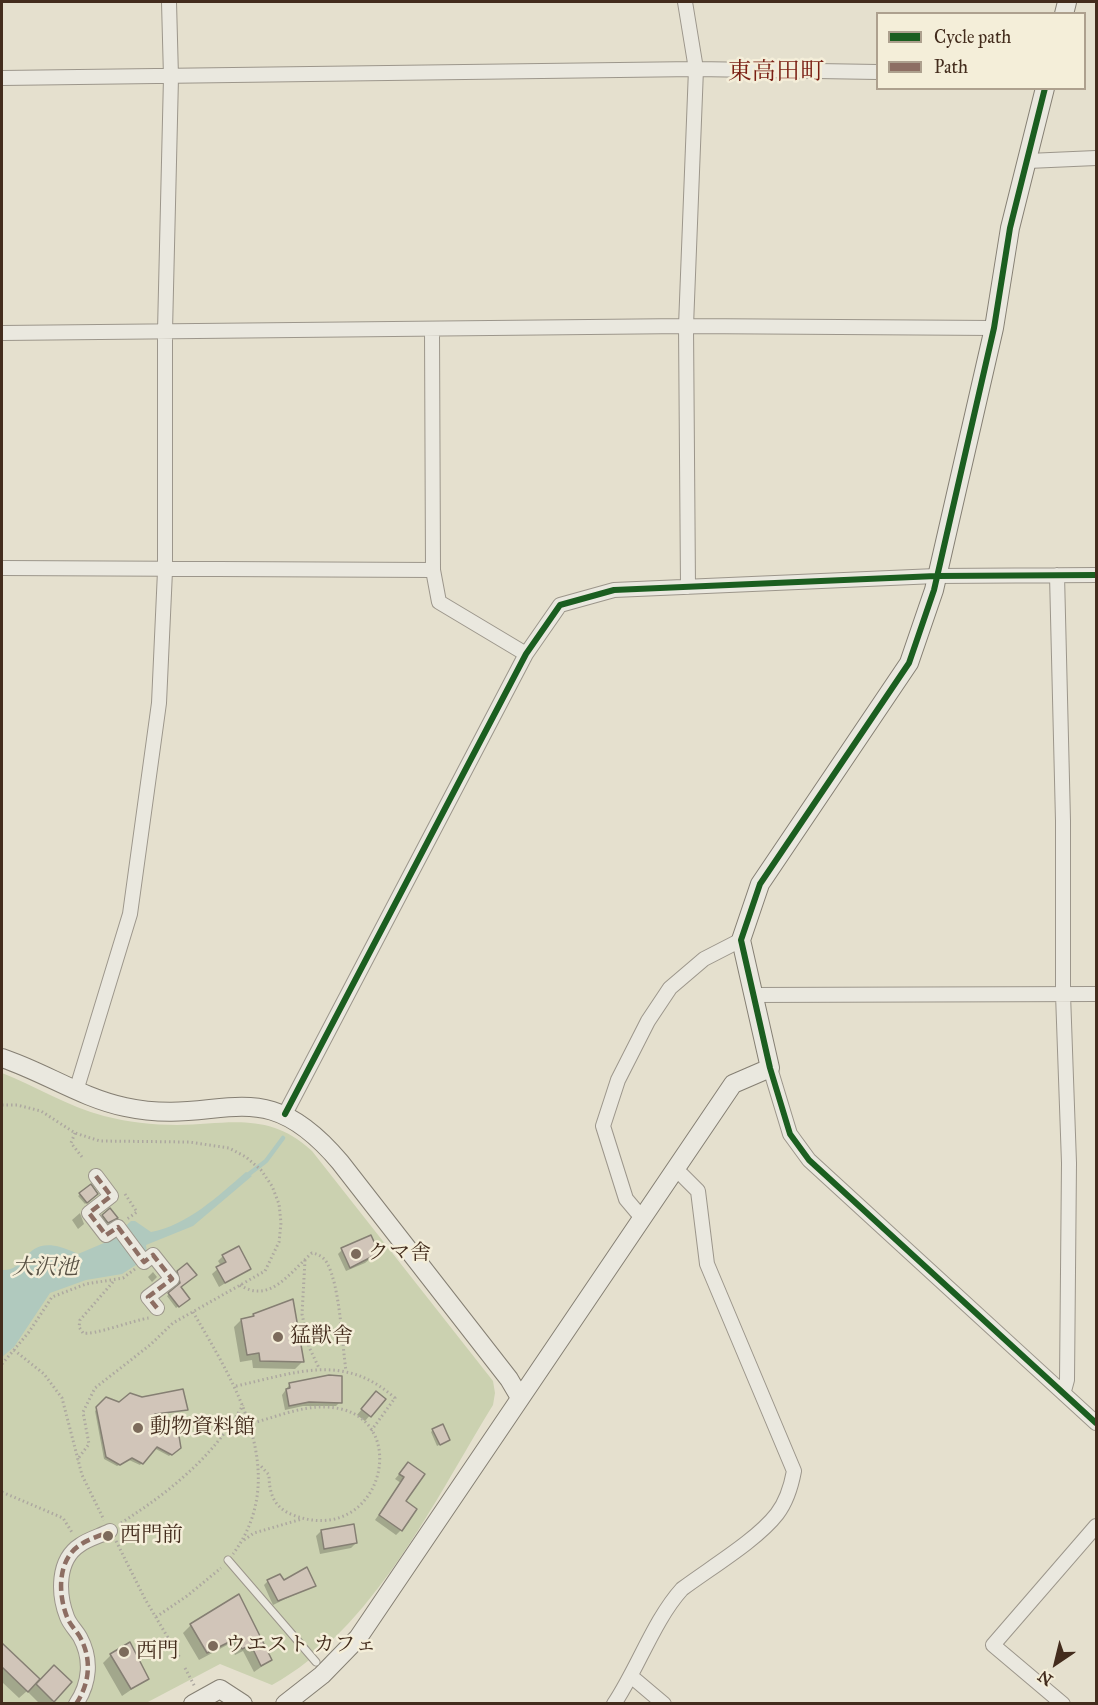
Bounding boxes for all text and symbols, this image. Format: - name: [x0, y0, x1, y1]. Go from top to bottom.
- legend: [876, 12, 1086, 90]
- text: Cycle path: [934, 26, 1011, 48]
- text: Path: [934, 56, 968, 78]
- district label: 東高田町: [728, 59, 824, 87]
- place label: クマ舎: [368, 1241, 431, 1267]
- marker: クマ舎: [349, 1247, 363, 1261]
- water label: 大沢池: [12, 1256, 78, 1282]
- place label: 猛獣舎: [290, 1324, 353, 1350]
- marker: 猛獣舎: [271, 1330, 285, 1344]
- place label: 動物資料館: [150, 1415, 255, 1441]
- marker: 動物資料館: [131, 1421, 145, 1435]
- place label: 西門前: [120, 1523, 183, 1549]
- marker: 西門前: [101, 1529, 115, 1543]
- place label: ウエスト カフェ: [225, 1633, 377, 1659]
- north arrow: [1026, 1633, 1086, 1693]
- place label: 西門: [136, 1639, 178, 1665]
- marker: ウエスト カフェ: [206, 1639, 220, 1653]
- marker: 西門: [117, 1645, 131, 1659]
- text: N: [1034, 1666, 1056, 1690]

